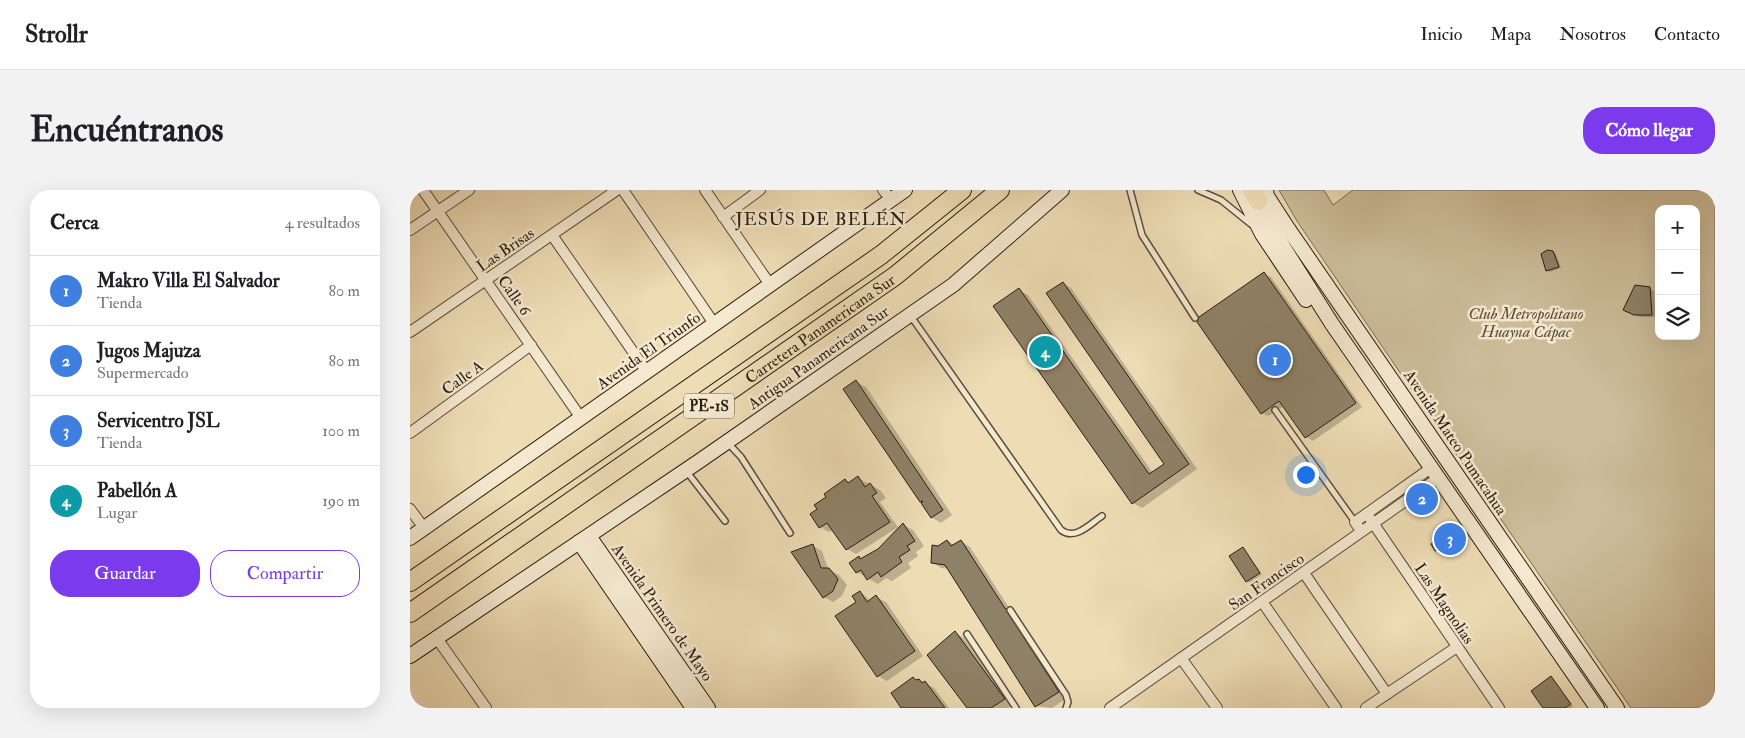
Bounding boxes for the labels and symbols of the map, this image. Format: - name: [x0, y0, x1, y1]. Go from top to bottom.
- district label: JESÚS DE BELÉN: [734, 208, 907, 231]
- street label: Las Brisas: [473, 223, 538, 276]
- street label: Carretera Panamericana Sur: [741, 270, 899, 388]
- street label: Calle 6: [493, 272, 536, 320]
- street label: Antigua Panamericana Sur: [743, 301, 893, 415]
- park label: Club Metropolitano Huayna Cápac: [1468, 304, 1584, 342]
- street label: Avenida El Triunfo: [592, 307, 705, 395]
- pin: 4: [1029, 333, 1061, 371]
- pin: 1: [1259, 341, 1291, 379]
- street label: Calle A: [438, 356, 487, 400]
- street label: Avenida Mateo Pumacahua: [1398, 365, 1512, 519]
- road number: PE-1S: [684, 394, 734, 418]
- your location: [1293, 462, 1319, 488]
- pin: 2: [1406, 480, 1438, 518]
- pin: 3: [1434, 520, 1466, 558]
- street label: Avenida Primero de Mayo: [607, 539, 717, 685]
- street label: San Francisco: [1225, 548, 1308, 615]
- street label: Las Magnolias: [1410, 559, 1478, 648]

